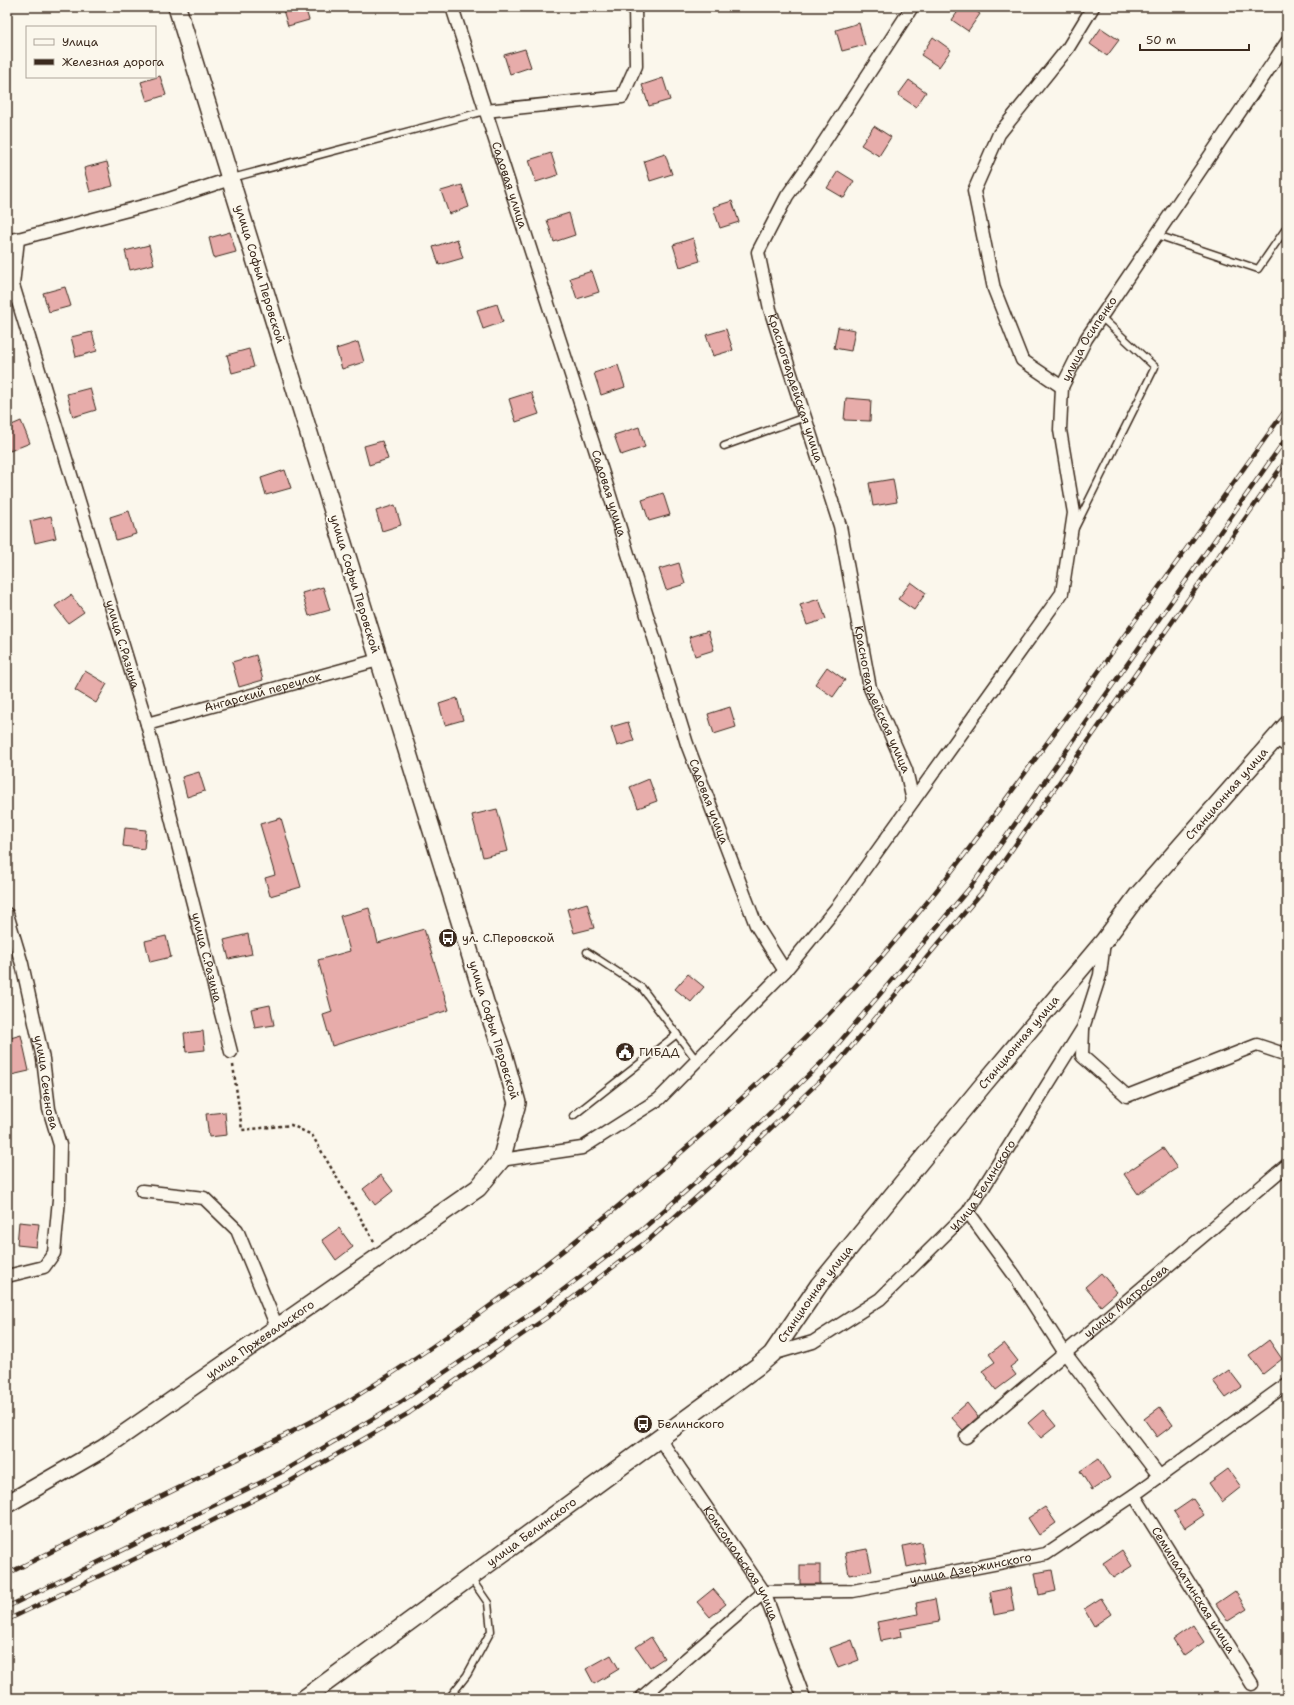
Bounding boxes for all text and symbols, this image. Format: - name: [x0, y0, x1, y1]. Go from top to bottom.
- legend: [26, 26, 156, 78]
- scale bar: [1140, 26, 1249, 52]
- text: 50 m: [1146, 32, 1176, 48]
- text: Улица: [62, 34, 99, 50]
- text: Железная дорога: [62, 54, 165, 70]
- street label: Садовая улица: [488, 140, 531, 231]
- street label: улица Софьи Перовской: [231, 203, 289, 345]
- street label: улица Осипенко: [1058, 293, 1121, 384]
- street label: Красногвардейская улица: [764, 312, 827, 465]
- street label: Садовая улица: [588, 448, 630, 539]
- street label: улица Софьи Перовской: [326, 513, 384, 655]
- street label: улица С.Разина: [102, 598, 144, 691]
- street label: Красногвардейская улица: [851, 624, 915, 776]
- street label: Ангарский переулок: [202, 668, 323, 716]
- street label: Станционная улица: [1182, 744, 1272, 843]
- street label: Садовая улица: [685, 756, 733, 847]
- street label: улица С.Разина: [188, 911, 226, 1004]
- bus stop icon: ул. С.Перовской: [437, 927, 459, 949]
- place label: ул. С.Перовской: [462, 930, 555, 946]
- street label: улица Софьи Перовской: [465, 959, 523, 1101]
- street label: Станционная улица: [975, 992, 1063, 1093]
- street label: улица Сеченова: [30, 1034, 63, 1132]
- public building icon: ГИБДД: [614, 1041, 636, 1063]
- place label: ГИБДД: [639, 1044, 679, 1060]
- street label: улица Белинского: [945, 1137, 1019, 1234]
- street label: Станционная улица: [774, 1241, 857, 1346]
- street label: улица Матросова: [1081, 1261, 1172, 1342]
- street label: улица Пржевальского: [203, 1296, 317, 1383]
- bus stop icon: Белинского: [632, 1413, 654, 1435]
- place label: Белинского: [657, 1416, 724, 1432]
- street label: улица Белинского: [484, 1494, 580, 1570]
- street label: Комсомольская улица: [700, 1503, 782, 1623]
- street label: Семипалатинская улица: [1148, 1524, 1239, 1657]
- street label: улица Дзержинского: [908, 1549, 1033, 1588]

